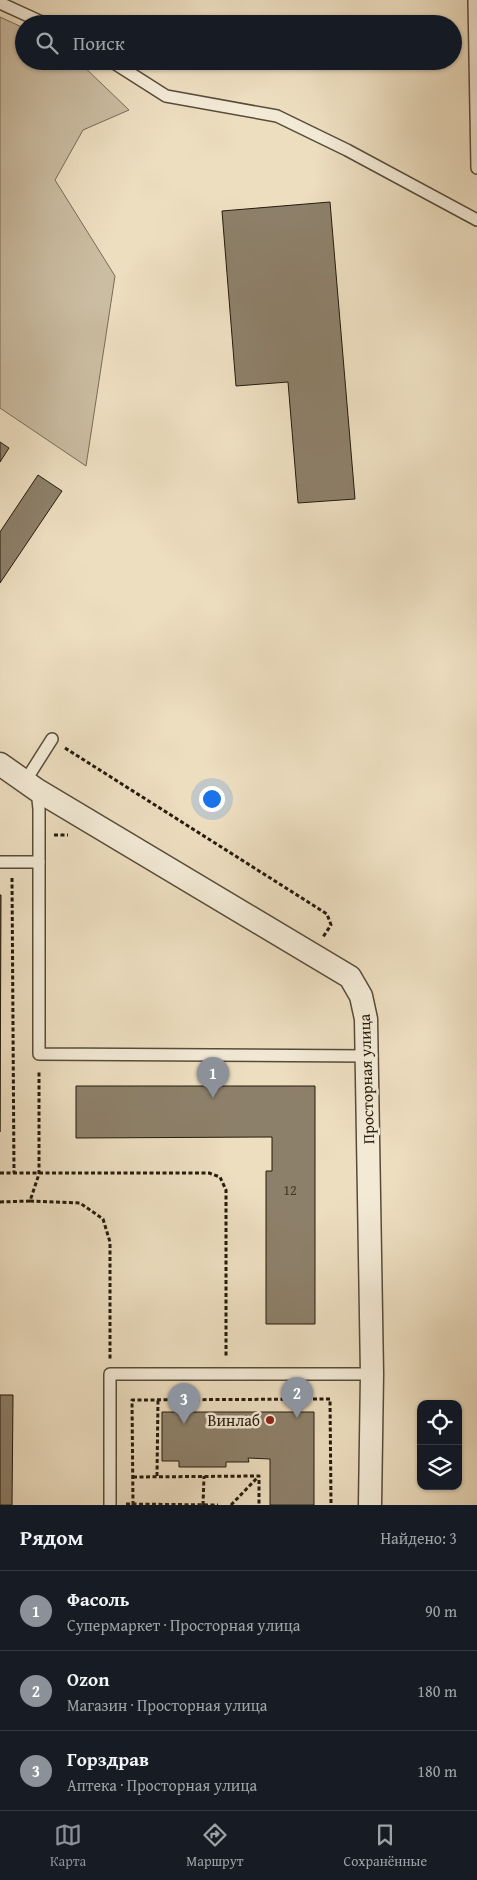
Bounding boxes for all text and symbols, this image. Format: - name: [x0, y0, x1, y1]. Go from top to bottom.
- search box: [15, 15, 462, 70]
- icon: search: [33, 29, 61, 57]
- text: Поиск: [73, 29, 125, 57]
- your location: [199, 786, 225, 812]
- street label: Просторная улица: [352, 1013, 380, 1145]
- pin: 1: [197, 1057, 229, 1098]
- house number: 12: [283, 1180, 297, 1200]
- pin: 2: [281, 1377, 313, 1418]
- pin: 3: [168, 1383, 200, 1424]
- map controls: [417, 1400, 462, 1490]
- button: locate: [417, 1400, 462, 1445]
- place label: Винлаб: [208, 1408, 260, 1432]
- marker: Винлаб: [264, 1414, 276, 1426]
- button: layers: [417, 1445, 462, 1490]
- text: Рядом: [20, 1522, 83, 1553]
- text: Найдено: 3: [380, 1526, 457, 1550]
- text: Фасоль: [67, 1585, 129, 1613]
- text: 1: [32, 1599, 40, 1623]
- text: 90 m: [425, 1599, 457, 1623]
- text: Супермаркет · Просторная улица: [67, 1613, 300, 1637]
- text: Ozon: [67, 1665, 109, 1693]
- text: 2: [32, 1679, 40, 1703]
- text: 180 m: [417, 1679, 457, 1703]
- text: Магазин · Просторная улица: [67, 1693, 267, 1717]
- text: Горздрав: [67, 1745, 149, 1773]
- text: 3: [32, 1759, 40, 1783]
- text: 180 m: [417, 1759, 457, 1783]
- text: Аптека · Просторная улица: [67, 1773, 257, 1797]
- tab: Карта: [50, 1821, 86, 1871]
- tab: Маршрут: [186, 1821, 244, 1871]
- tab: Сохранённые: [344, 1821, 427, 1871]

